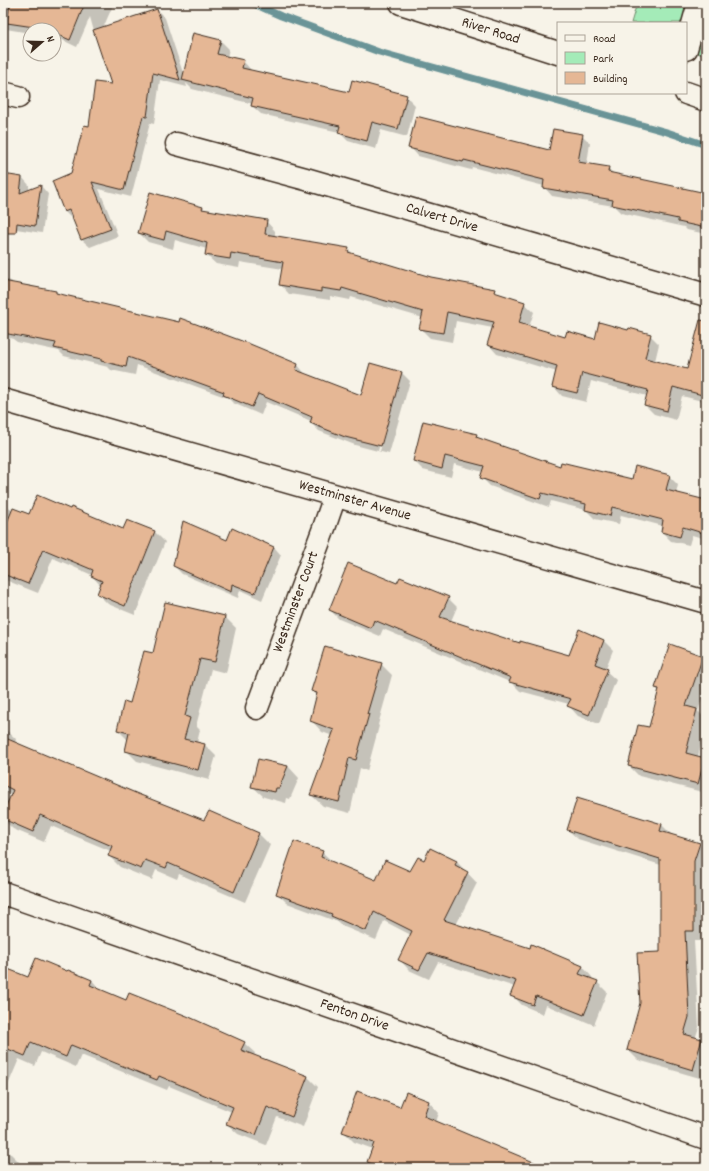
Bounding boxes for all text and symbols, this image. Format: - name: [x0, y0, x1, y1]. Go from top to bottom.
- street label: River Road: [459, 12, 523, 51]
- north arrow: [22, 22, 62, 62]
- legend: [557, 22, 687, 94]
- text: Road: [593, 31, 615, 48]
- text: N: [41, 34, 58, 45]
- text: Park: [593, 51, 614, 68]
- text: Building: [593, 71, 628, 88]
- street label: Calvert Drive: [403, 197, 481, 239]
- street label: Westminster Avenue: [296, 475, 414, 528]
- street label: Westminster Court: [268, 548, 325, 656]
- street label: Fenton Drive: [317, 993, 392, 1038]

